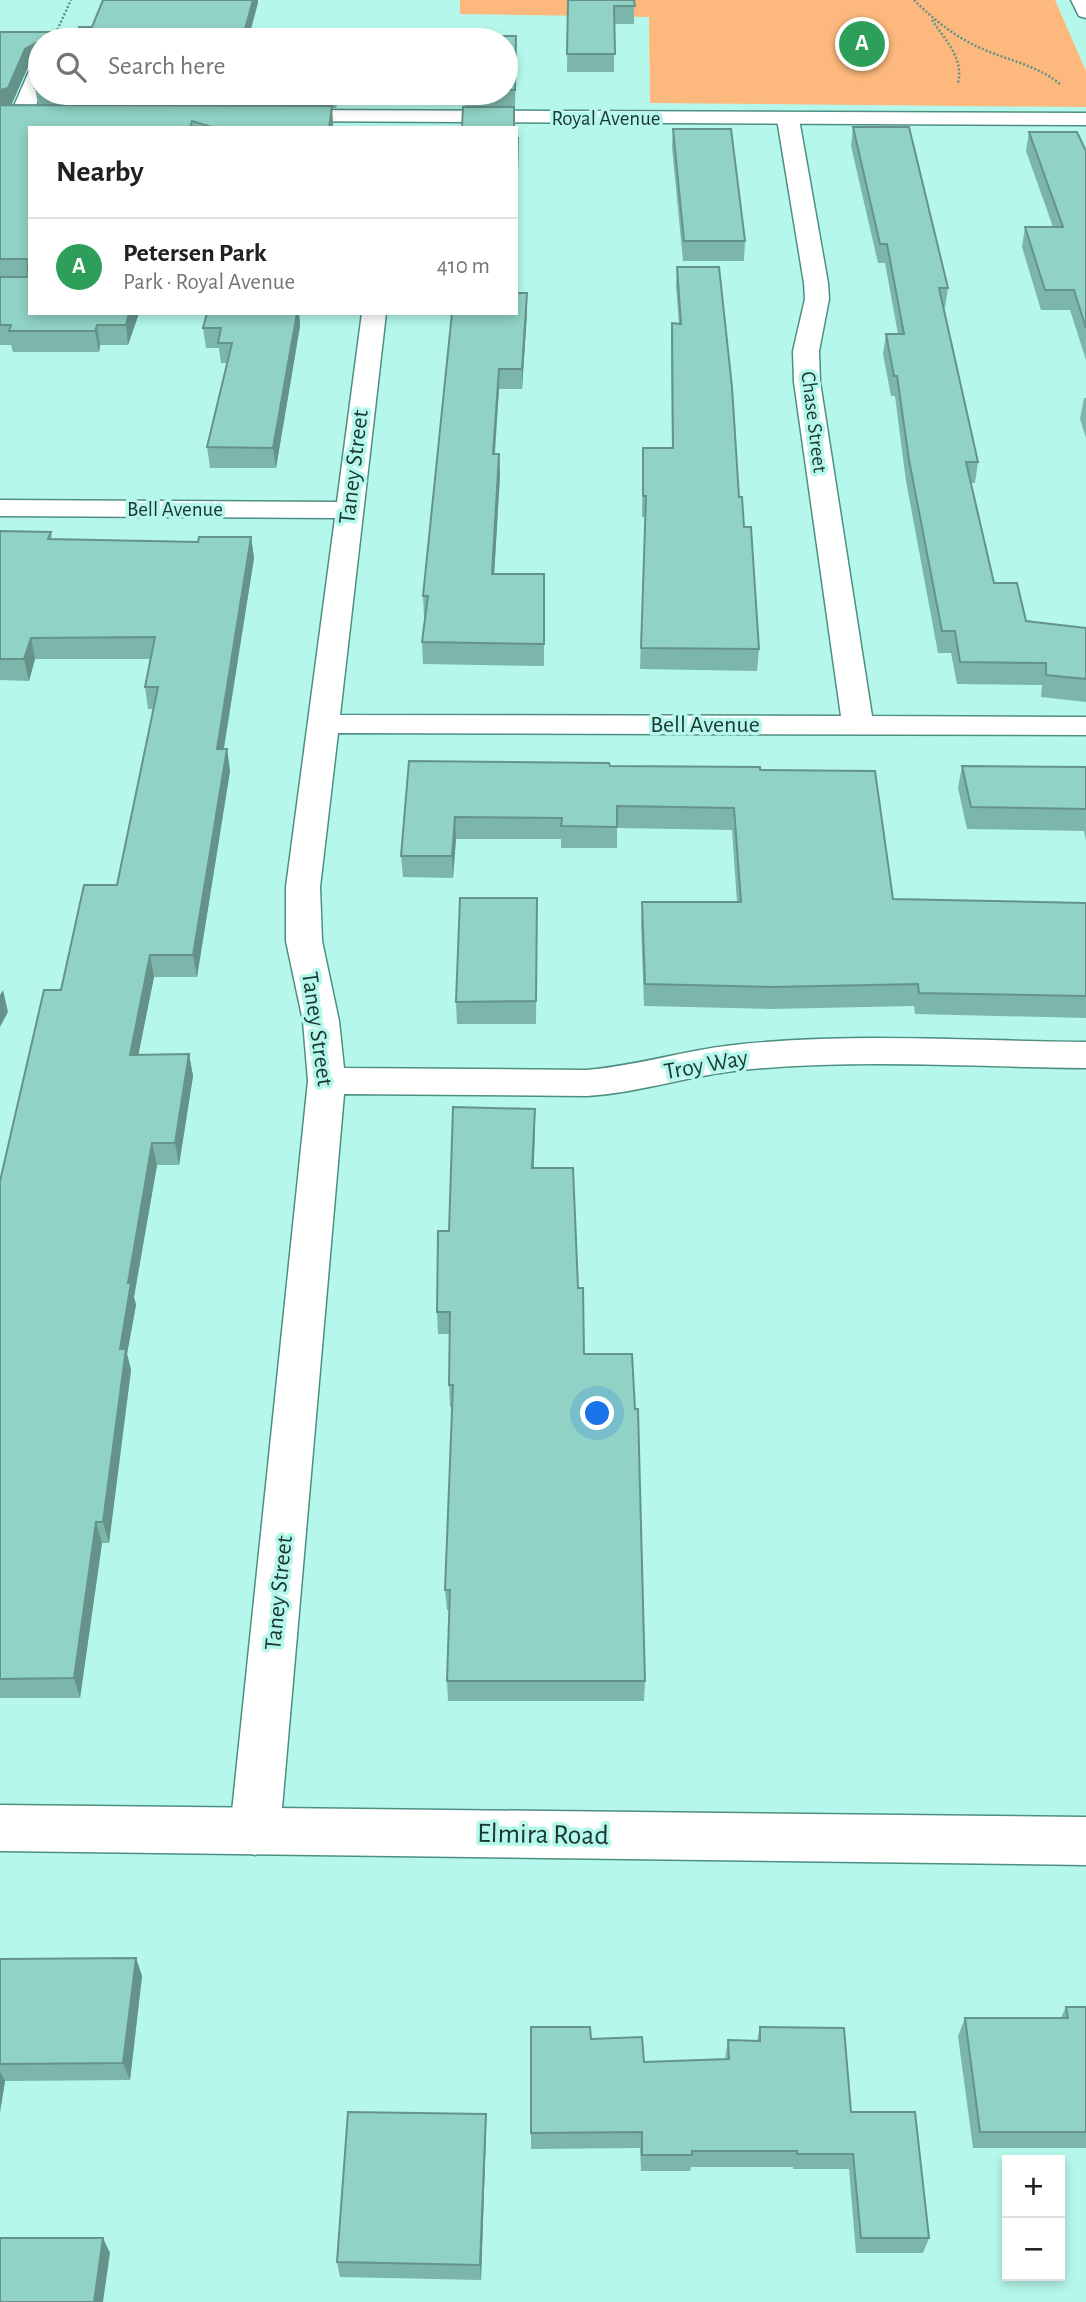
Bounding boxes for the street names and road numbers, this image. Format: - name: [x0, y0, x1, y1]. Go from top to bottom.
- street label: Royal Avenue: [551, 108, 661, 129]
- street label: Chase Street: [797, 370, 831, 474]
- street label: Taney Street: [335, 408, 373, 526]
- street label: Bell Avenue: [127, 499, 223, 520]
- street label: Bell Avenue: [650, 713, 760, 737]
- street label: Taney Street: [297, 970, 337, 1088]
- street label: Troy Way: [662, 1046, 750, 1084]
- street label: Taney Street: [261, 1534, 297, 1652]
- street label: Elmira Road: [477, 1820, 609, 1850]

